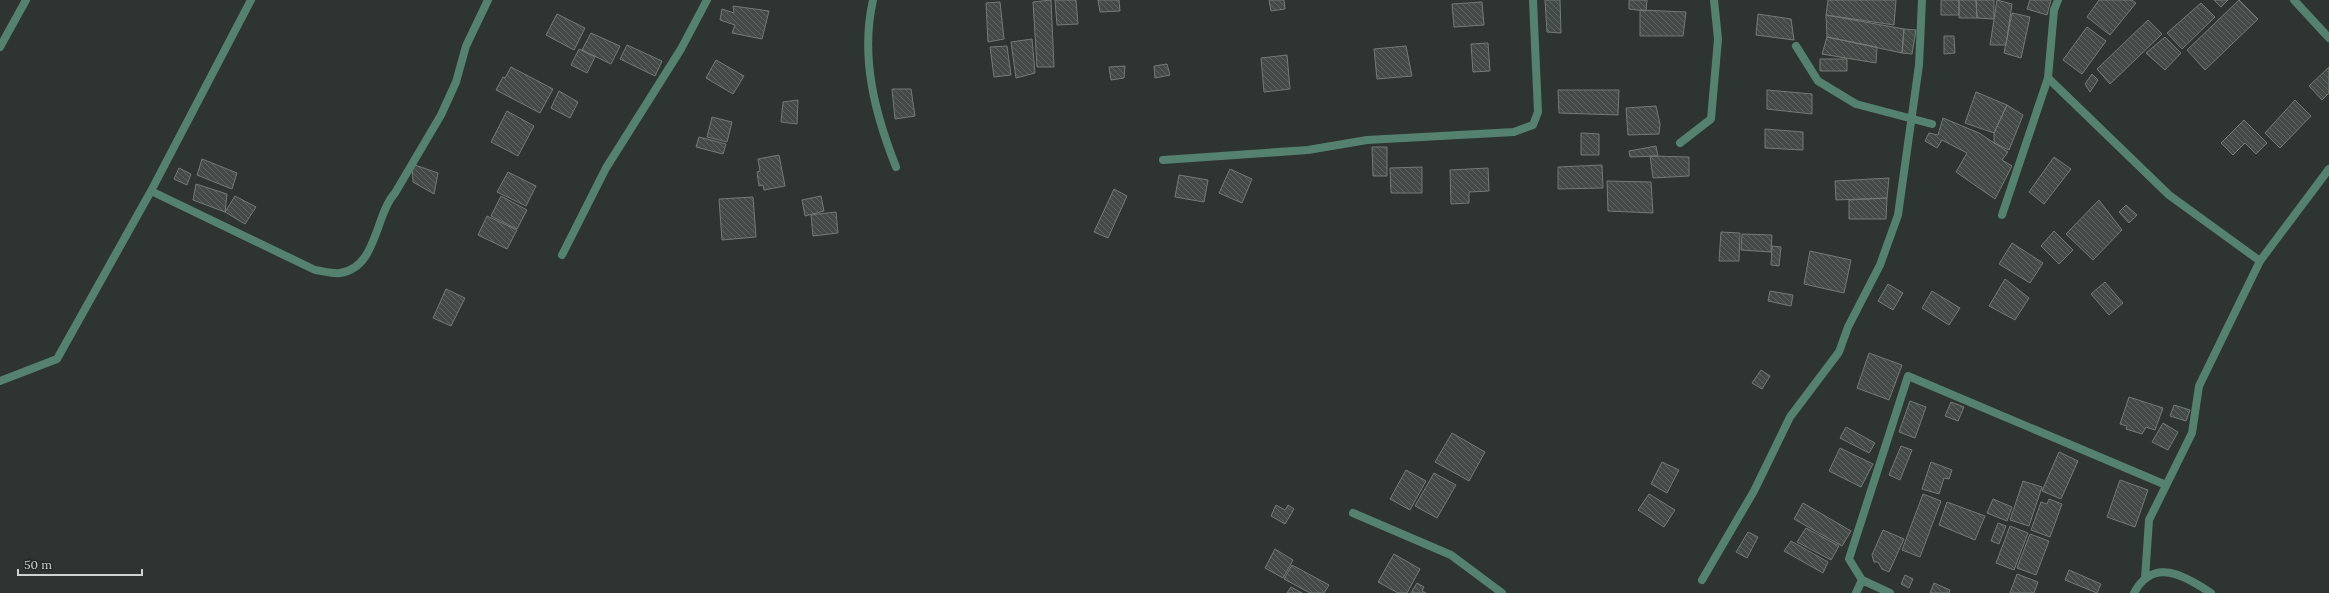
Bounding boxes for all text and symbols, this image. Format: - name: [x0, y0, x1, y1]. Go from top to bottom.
- scale bar: [18, 551, 142, 577]
- text: 50 m: [24, 557, 52, 572]

